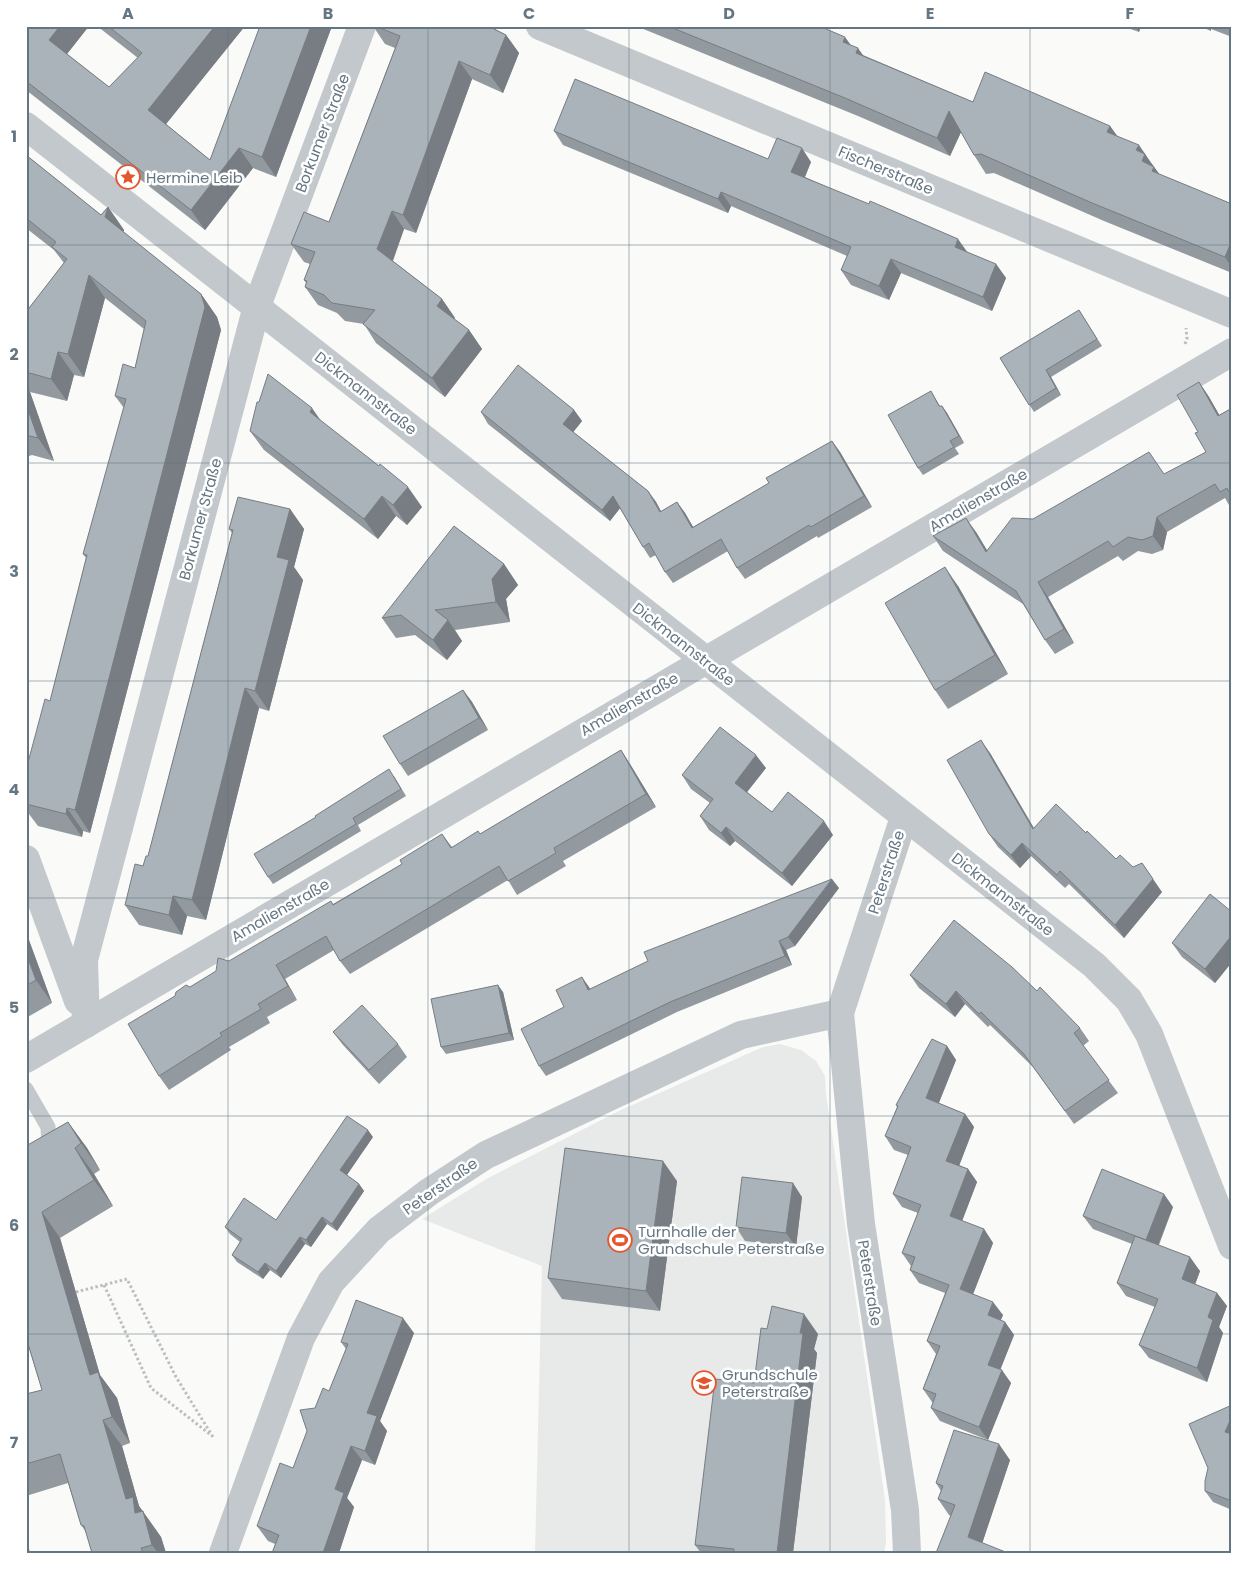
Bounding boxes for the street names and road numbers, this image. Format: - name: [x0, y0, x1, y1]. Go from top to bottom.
- street label: Borkumer Straße: [290, 71, 354, 195]
- street label: Fischerstraße: [835, 141, 937, 199]
- street label: Dickmannstraße: [310, 346, 422, 440]
- street label: Borkumer Straße: [174, 456, 226, 582]
- street label: Amalienstraße: [925, 463, 1031, 537]
- street label: Dickmannstraße: [628, 597, 740, 691]
- street label: Amalienstraße: [576, 667, 682, 741]
- street label: Peterstraße: [863, 827, 909, 917]
- street label: Dickmannstraße: [947, 847, 1059, 941]
- street label: Amalienstraße: [227, 873, 333, 947]
- street label: Peterstraße: [398, 1152, 482, 1220]
- street label: Peterstraße: [853, 1238, 887, 1328]

